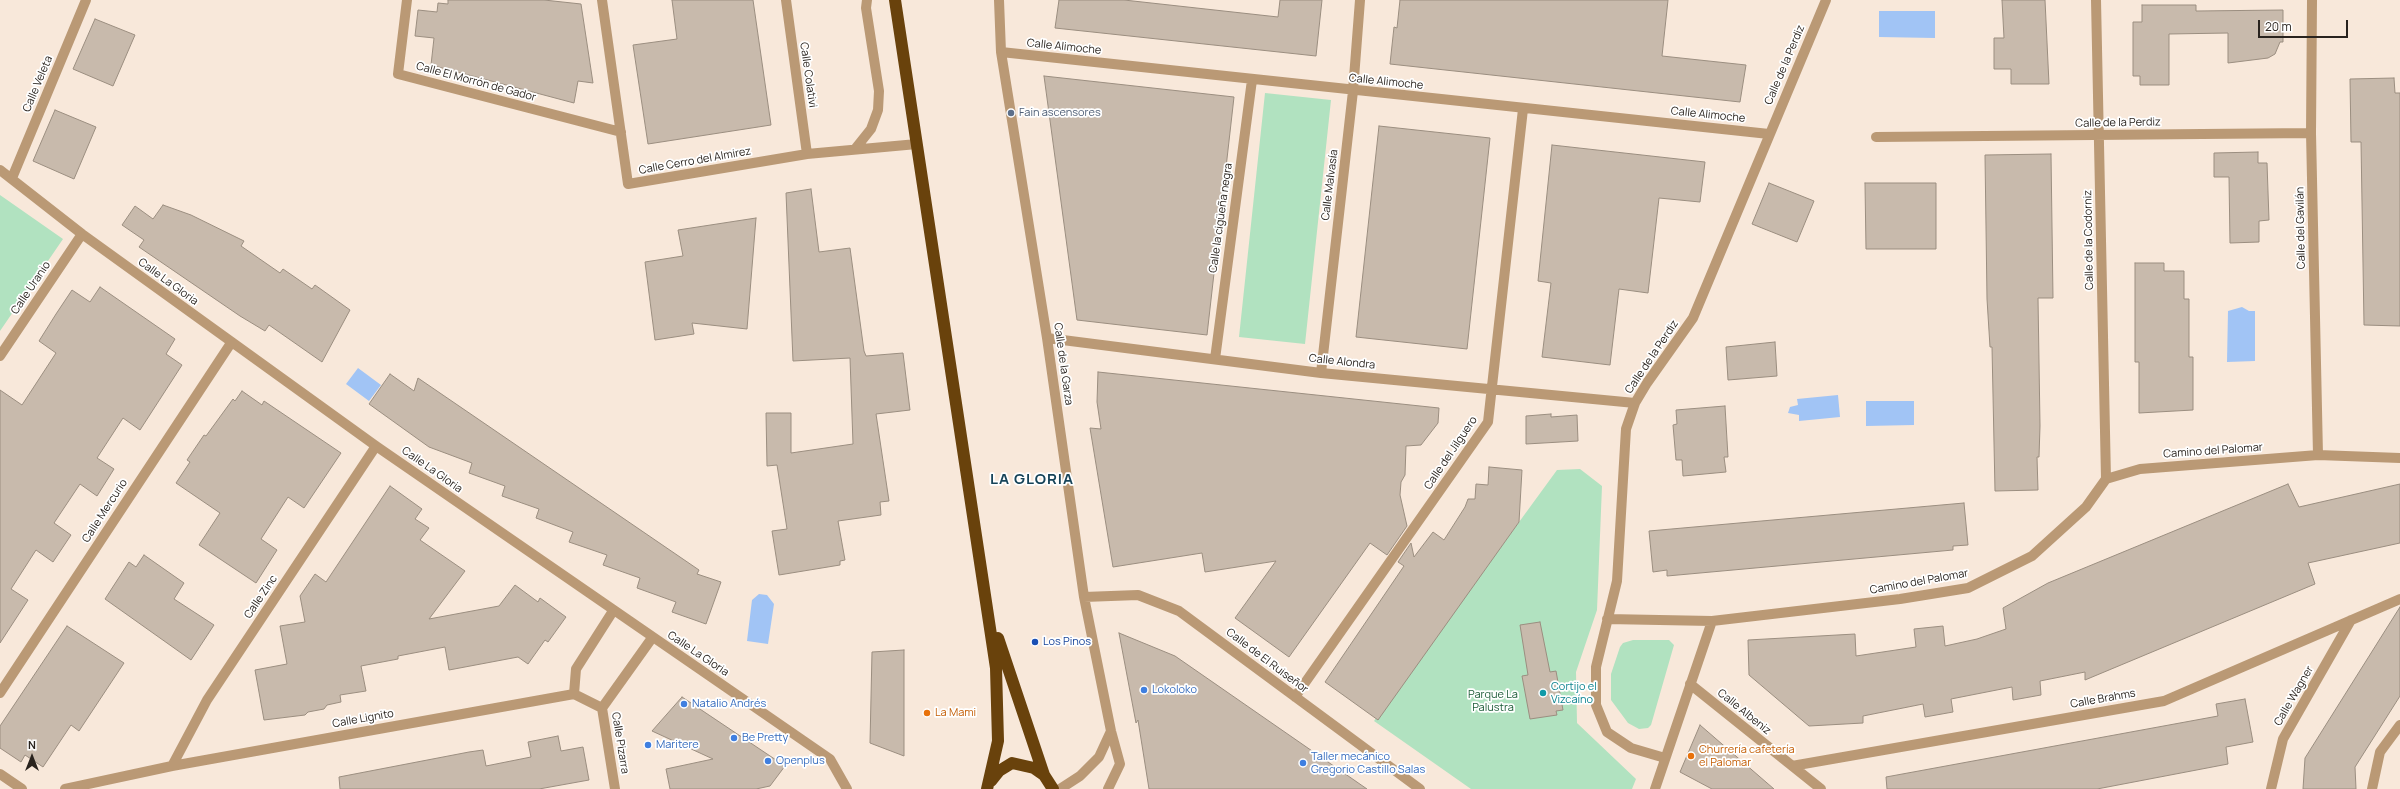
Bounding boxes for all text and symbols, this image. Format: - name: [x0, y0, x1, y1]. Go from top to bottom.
- scale bar: [2260, 12, 2350, 38]
- text: 20 m: [2265, 18, 2292, 35]
- street label: Calle de la Perdiz: [1762, 23, 1808, 107]
- street label: Calle Alimoche: [1026, 37, 1102, 57]
- street label: Calle Colativi: [797, 41, 819, 109]
- street label: Calle Veleta: [20, 54, 56, 114]
- street label: Calle El Morrón de Gador: [415, 60, 537, 104]
- street label: Calle Alimoche: [1348, 72, 1424, 92]
- street label: Calle Alimoche: [1670, 105, 1746, 125]
- place label: Fain ascensores: [1019, 106, 1101, 120]
- marker: Fain ascensores: [1006, 108, 1016, 118]
- street label: Calle de la Perdiz: [2075, 116, 2161, 130]
- street label: Calle Cerro del Almirez: [638, 145, 752, 177]
- street label: Calle Malvasía: [1319, 149, 1341, 221]
- street label: Calle la cigüeña negra: [1207, 162, 1235, 274]
- street label: Calle del Gavilán: [2294, 187, 2308, 269]
- street label: Calle de la Codorniz: [2082, 190, 2096, 290]
- street label: Calle La Gloria: [135, 256, 201, 308]
- street label: Calle Uranio: [8, 259, 54, 317]
- street label: Calle de la Perdiz: [1623, 318, 1681, 396]
- street label: Calle de la Garza: [1051, 322, 1075, 406]
- street label: Calle Alondra: [1308, 352, 1376, 372]
- street label: Calle del Jilguero: [1422, 414, 1480, 492]
- street label: Camino del Palomar: [2163, 441, 2263, 461]
- street label: Calle La Gloria: [399, 444, 465, 496]
- district label: LA GLORIA: [990, 471, 1074, 489]
- street label: Calle Mercurio: [80, 477, 130, 545]
- street label: Camino del Palomar: [1869, 567, 1969, 597]
- street label: Calle Zinc: [242, 573, 280, 621]
- street label: Calle de El Ruiseñor: [1223, 626, 1311, 696]
- street label: Calle La Gloria: [665, 629, 731, 679]
- place label: Los Pinos: [1043, 635, 1091, 649]
- marker: Los Pinos: [1030, 637, 1040, 647]
- street label: Calle Wagner: [2272, 664, 2316, 728]
- place label: Cortijo el Vizcaíno: [1551, 680, 1597, 706]
- place label: Lokoloko: [1152, 683, 1197, 697]
- marker: Lokoloko: [1139, 685, 1149, 695]
- street label: Calle Albeniz: [1715, 686, 1773, 738]
- street label: Calle Brahms: [2069, 687, 2137, 711]
- park label: Parque La Palustra: [1468, 688, 1518, 714]
- marker: Cortijo el Vizcaíno: [1538, 688, 1548, 698]
- place label: Natalio Andrés: [692, 697, 766, 711]
- marker: Natalio Andrés: [679, 699, 689, 709]
- place label: La Mami: [935, 706, 976, 720]
- street label: Calle Lignito: [331, 707, 395, 731]
- marker: La Mami: [922, 708, 932, 718]
- street label: Calle Pizarra: [609, 711, 631, 775]
- place label: Be Pretty: [742, 731, 788, 745]
- marker: Be Pretty: [729, 733, 739, 743]
- north arrow: [12, 737, 52, 777]
- text: N: [28, 737, 36, 752]
- place label: Maritere: [656, 738, 699, 752]
- marker: Maritere: [643, 740, 653, 750]
- place label: Churrería cafetería el Palomar: [1699, 743, 1795, 769]
- place label: Taller mecánico Gregorio Castillo Salas: [1311, 750, 1425, 776]
- marker: Churrería cafetería el Palomar: [1686, 751, 1696, 761]
- place label: Openplus: [776, 754, 825, 768]
- marker: Openplus: [763, 756, 773, 766]
- marker: Taller mecánico Gregorio Castillo Salas: [1298, 758, 1308, 768]

